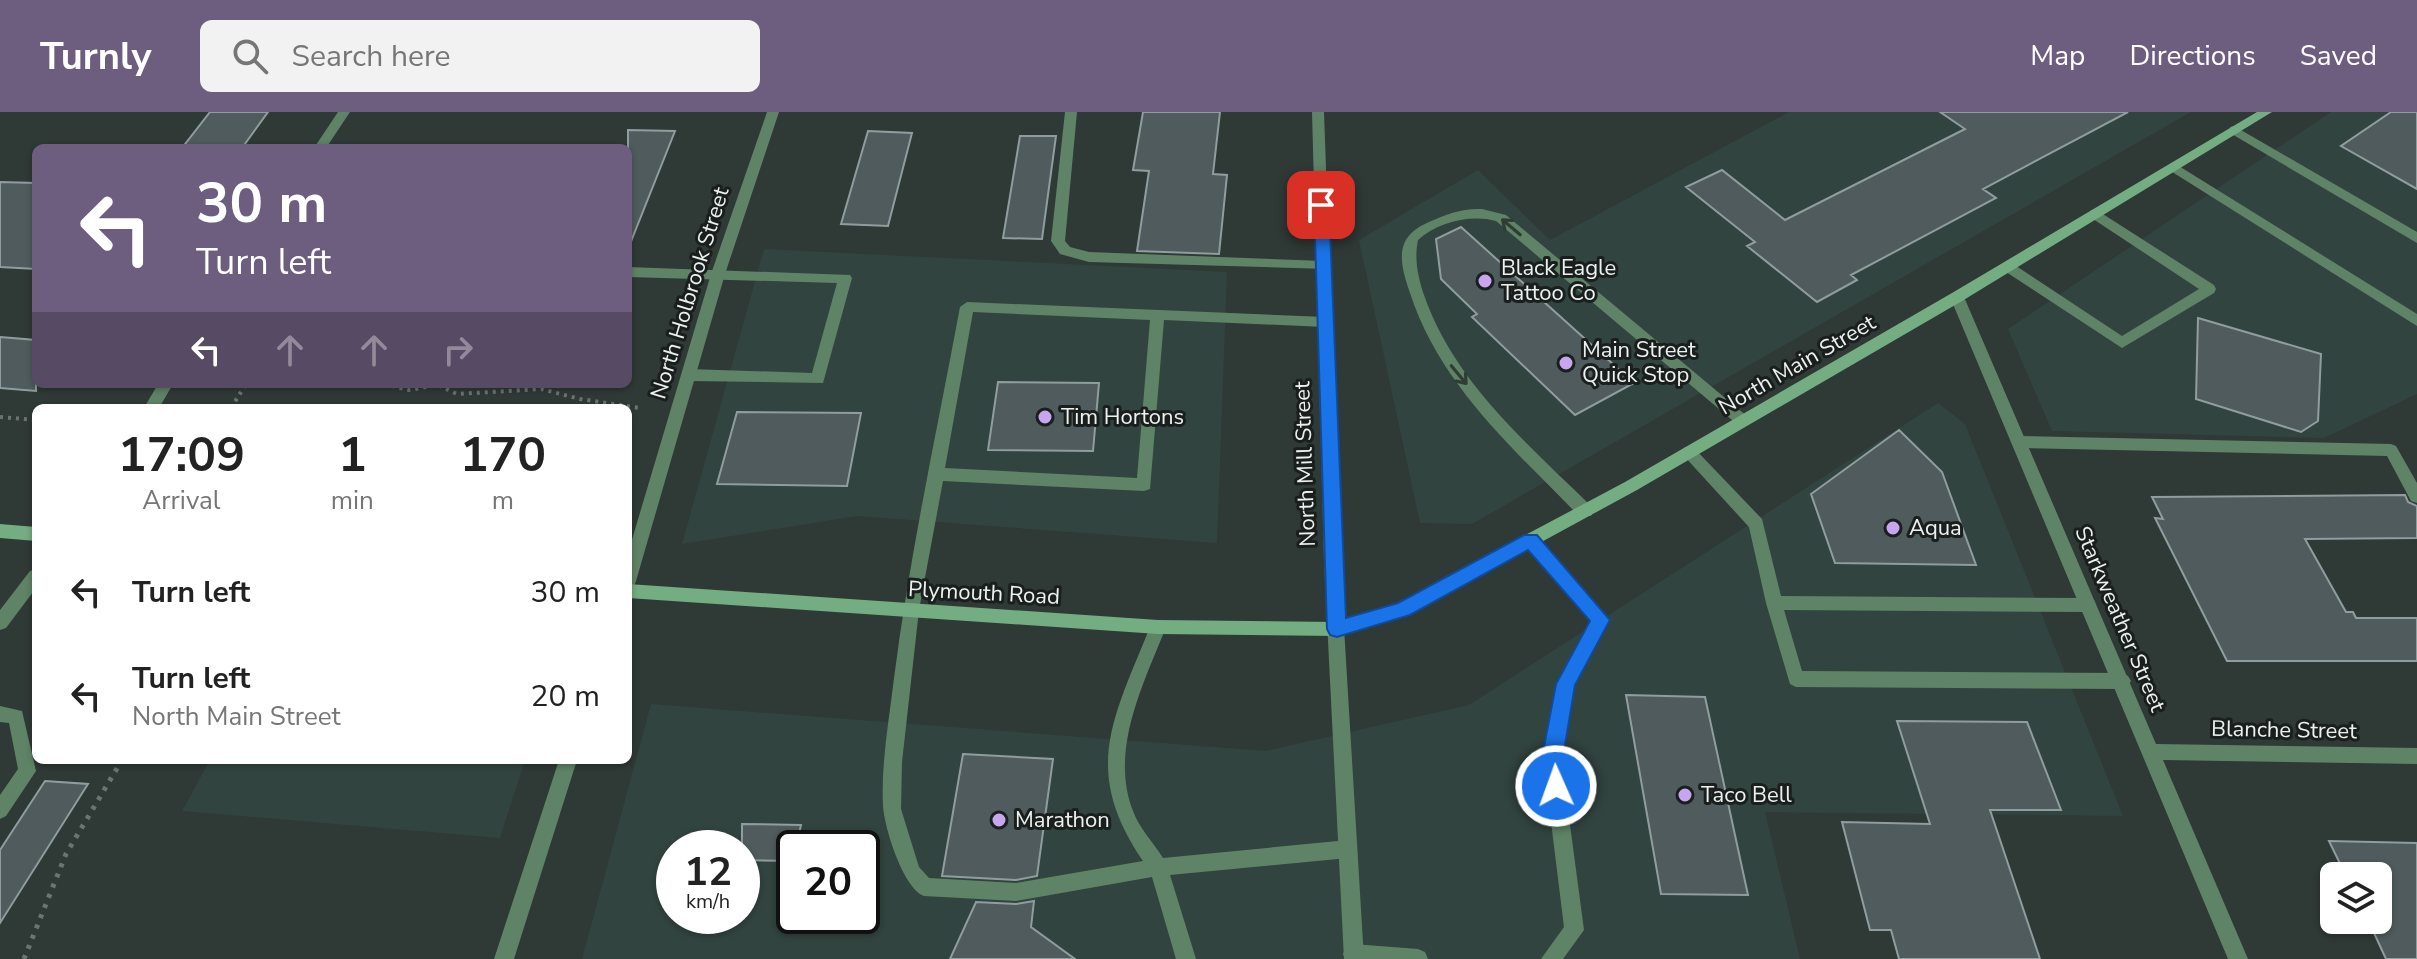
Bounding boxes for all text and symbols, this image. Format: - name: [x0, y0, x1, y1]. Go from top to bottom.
- search box: [200, 20, 760, 92]
- text: Turnly: [40, 31, 152, 82]
- icon: search: [228, 34, 272, 78]
- text: Search here: [292, 36, 451, 77]
- text: Map: [2030, 37, 2085, 75]
- text: Directions: [2129, 37, 2256, 75]
- text: Saved: [2300, 37, 2377, 75]
- text: 30 m: [196, 165, 327, 242]
- pin: [1287, 171, 1355, 239]
- icon: left: [64, 176, 168, 280]
- street label: North Holbrook Street: [643, 183, 737, 403]
- icon: arrive: [1299, 183, 1343, 227]
- one-way arrow: [1502, 218, 1522, 236]
- text: Turn left: [196, 238, 331, 287]
- place label: Black Eagle Tattoo Co: [1501, 253, 1616, 308]
- marker: Black Eagle Tattoo Co: [1476, 272, 1494, 290]
- street label: North Main Street: [1713, 308, 1881, 422]
- icon: left: [184, 328, 228, 372]
- icon: ahead: [268, 328, 312, 372]
- icon: ahead: [352, 328, 396, 372]
- icon: right: [436, 328, 480, 372]
- place label: Main Street Quick Stop: [1582, 335, 1696, 390]
- marker: Main Street Quick Stop: [1557, 354, 1575, 372]
- one-way arrow: [1450, 365, 1468, 385]
- street label: North Mill Street: [1287, 381, 1323, 547]
- place label: Tim Hortons: [1061, 402, 1184, 432]
- marker: Tim Hortons: [1036, 408, 1054, 426]
- text: 17:09: [118, 422, 245, 488]
- text: 1: [338, 422, 367, 488]
- text: 170: [460, 422, 546, 488]
- text: Arrival: [142, 483, 221, 518]
- text: min: [331, 483, 374, 518]
- text: m: [492, 483, 514, 518]
- place label: Aqua: [1909, 513, 1962, 543]
- marker: Aqua: [1884, 519, 1902, 537]
- street label: Starkweather Street: [2067, 522, 2173, 717]
- icon: left: [64, 570, 108, 614]
- text: Turn left: [132, 572, 250, 613]
- text: 30 m: [531, 572, 600, 613]
- street label: Plymouth Road: [907, 574, 1061, 612]
- text: Turn left: [132, 658, 250, 699]
- icon: left: [64, 674, 108, 718]
- text: 20 m: [531, 676, 600, 717]
- text: North Main Street: [132, 699, 341, 734]
- street label: Blanche Street: [2211, 714, 2357, 746]
- position arrow: [1514, 744, 1598, 828]
- place label: Taco Bell: [1701, 780, 1792, 810]
- marker: Taco Bell: [1676, 786, 1694, 804]
- place label: Marathon: [1015, 805, 1110, 835]
- marker: Marathon: [990, 811, 1008, 829]
- speed limit sign: 20: [776, 830, 880, 934]
- text: 12: [684, 845, 732, 899]
- map controls: [2320, 862, 2392, 934]
- button: layers: [2320, 862, 2392, 934]
- text: km/h: [686, 888, 730, 915]

